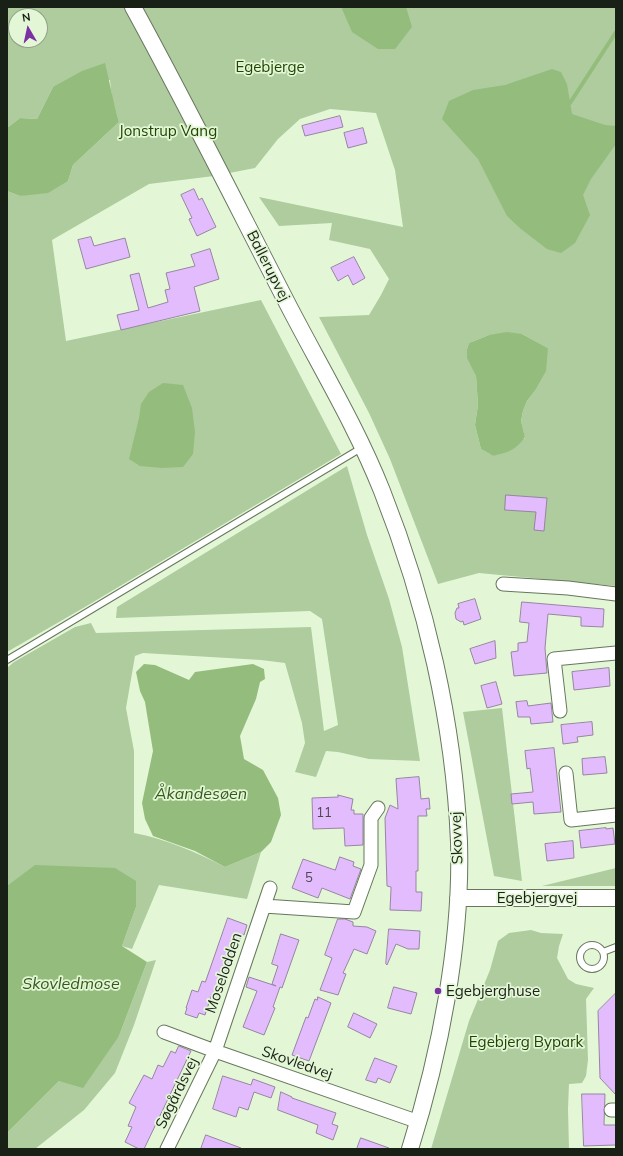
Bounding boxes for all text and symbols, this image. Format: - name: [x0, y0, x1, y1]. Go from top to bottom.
- north arrow: [8, 8, 48, 48]
- text: N: [21, 10, 31, 25]
- park label: Egebjerge: [235, 58, 305, 76]
- park label: Jonstrup Vang: [119, 122, 217, 140]
- street label: Ballerupvej: [242, 228, 294, 304]
- water label: Åkandesøen: [155, 784, 247, 804]
- house number: 11: [316, 805, 332, 821]
- street label: Skovvej: [447, 811, 467, 865]
- house number: 5: [305, 870, 313, 886]
- street label: Egebjergvej: [497, 889, 577, 907]
- street label: Moselodden: [202, 930, 246, 1016]
- water label: Skovledmose: [22, 974, 120, 994]
- place label: Egebjerghuse: [446, 982, 540, 1000]
- marker: Egebjerghuse: [433, 986, 443, 996]
- park label: Egebjerg Bypark: [469, 1033, 583, 1051]
- street label: Skovledvej: [259, 1043, 335, 1083]
- street label: Søgårdsvej: [152, 1054, 202, 1132]

